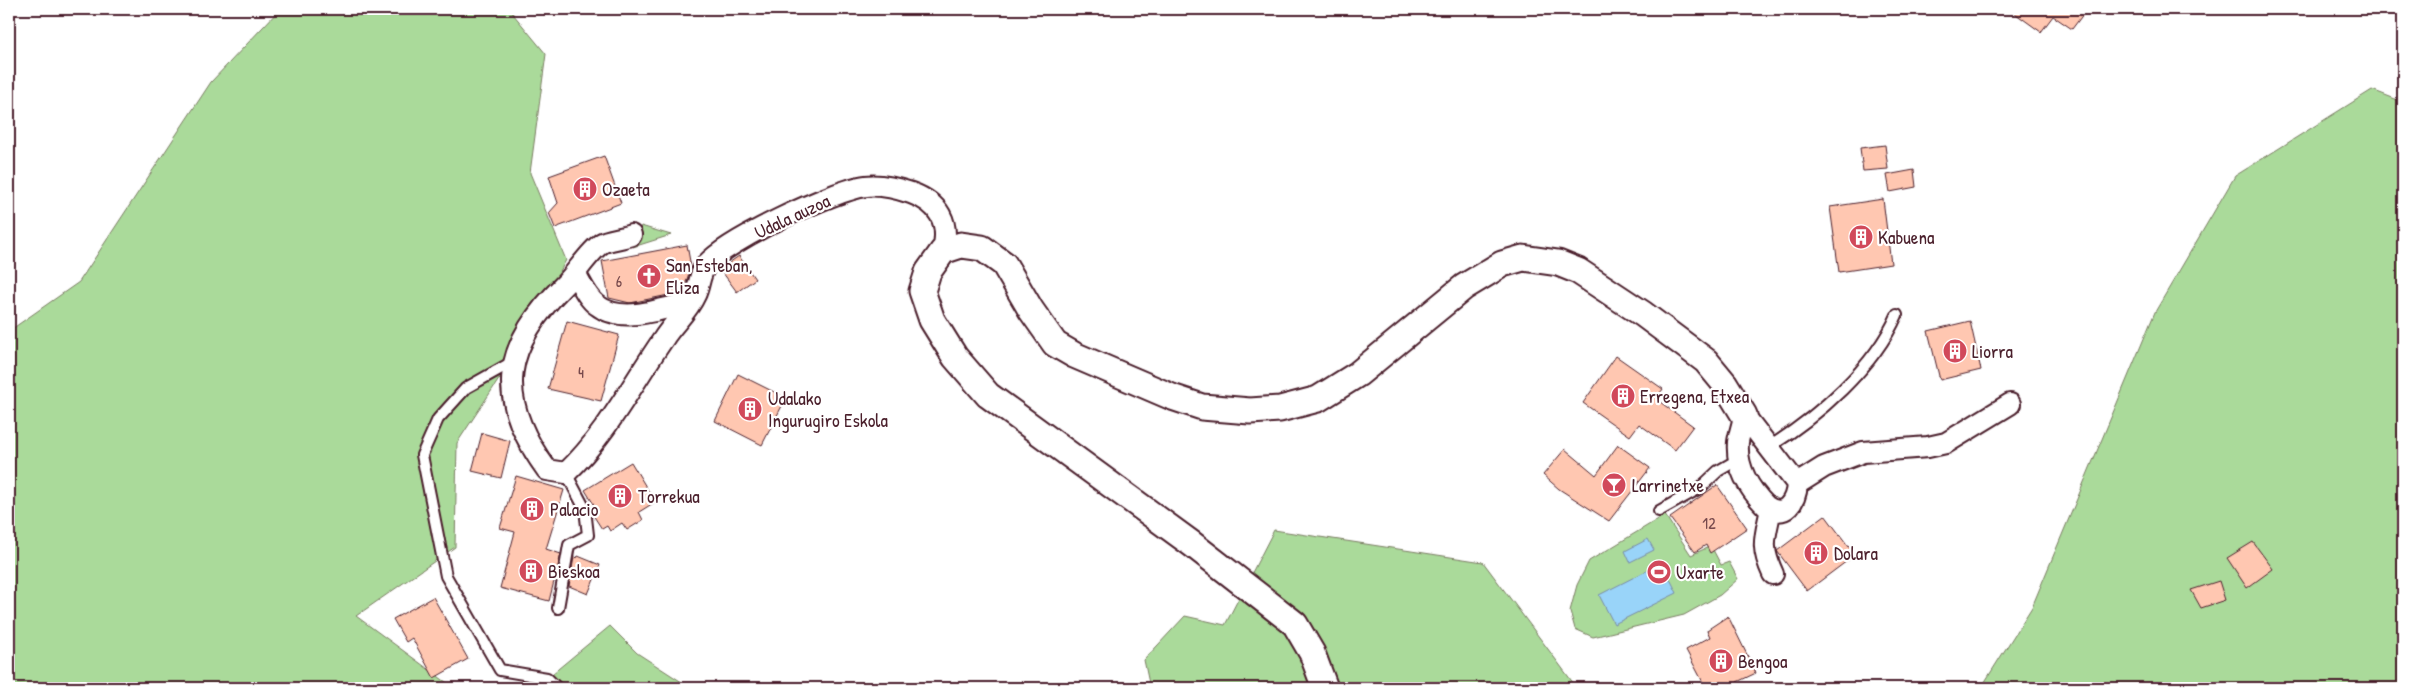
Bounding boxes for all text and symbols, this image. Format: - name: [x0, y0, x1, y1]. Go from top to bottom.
- building icon: Ozaeta: [572, 176, 598, 202]
- place label: Ozaeta: [602, 176, 650, 202]
- street label: Udala auzoa: [750, 187, 834, 245]
- building icon: Kabuena: [1848, 224, 1874, 250]
- place label: Kabuena: [1878, 224, 1935, 250]
- place label: San Esteban, Eliza: [666, 252, 753, 300]
- church icon: San Esteban, Eliza: [636, 263, 662, 289]
- house number: 6: [616, 270, 622, 292]
- building icon: Liorra: [1942, 338, 1968, 364]
- place label: Liorra: [1972, 338, 2014, 364]
- house number: 4: [578, 361, 584, 383]
- building icon: Erregena, Etxea: [1610, 383, 1636, 409]
- place label: Erregena, Etxea: [1640, 383, 1750, 409]
- place label: Udalako Ingurugiro Eskola: [768, 385, 888, 433]
- building icon: Udalako Ingurugiro Eskola: [737, 396, 763, 422]
- bar icon: Larrinetxe: [1601, 472, 1627, 498]
- place label: Larrinetxe: [1632, 472, 1705, 498]
- building icon: Torrekua: [607, 483, 633, 509]
- place label: Torrekua: [638, 483, 700, 509]
- building icon: Palacio: [519, 496, 545, 522]
- place label: Palacio: [550, 496, 599, 522]
- house number: 12: [1702, 512, 1716, 534]
- building icon: Dolara: [1803, 540, 1829, 566]
- place label: Dolara: [1834, 540, 1878, 566]
- building icon: Bieskoa: [518, 558, 544, 584]
- place label: Bieskoa: [548, 558, 600, 584]
- sports icon: Uxarte: [1646, 559, 1672, 585]
- place label: Uxarte: [1676, 559, 1724, 585]
- building icon: Bengoa: [1708, 648, 1734, 674]
- place label: Bengoa: [1738, 648, 1788, 674]

